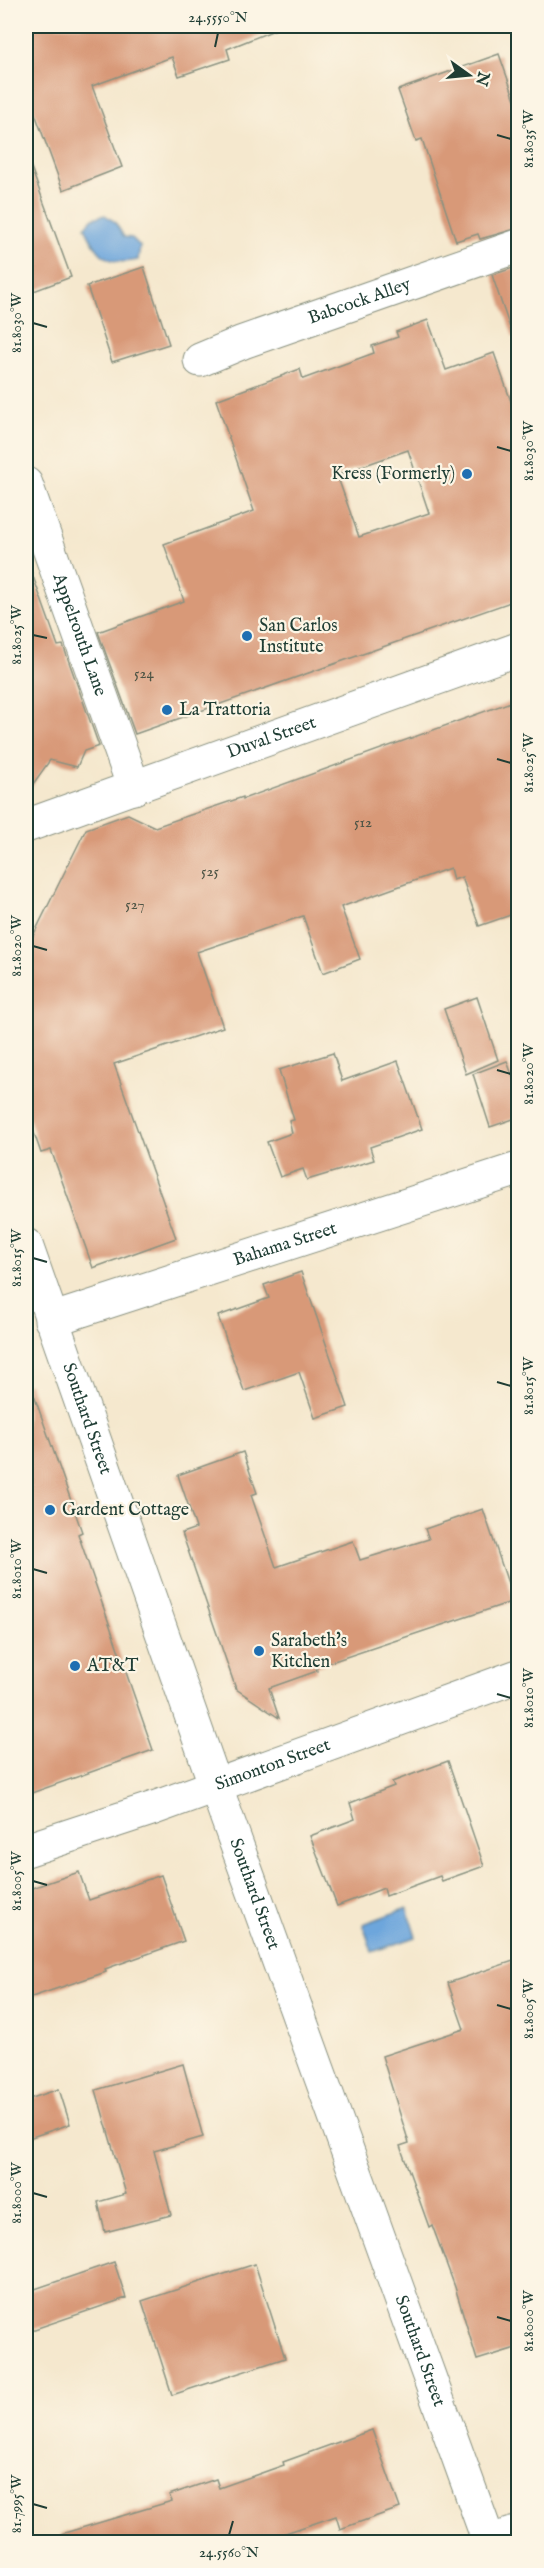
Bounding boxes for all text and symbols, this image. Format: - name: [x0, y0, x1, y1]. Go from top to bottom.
- text: 24.5550°N: [188, 8, 248, 27]
- north arrow: [439, 45, 499, 105]
- text: N: [470, 68, 493, 88]
- text: 81.8035°W: [519, 109, 538, 168]
- street label: Babcock Alley: [305, 273, 414, 330]
- text: 81.8030°W: [7, 292, 26, 353]
- text: 81.8030°W: [519, 420, 538, 481]
- place label: Kress (Formerly): [331, 463, 455, 486]
- marker: Kress (Formerly): [460, 467, 474, 481]
- street label: Appelrouth Lane: [47, 569, 112, 699]
- text: 81.8025°W: [7, 605, 26, 665]
- place label: San Carlos Institute: [259, 615, 338, 659]
- marker: San Carlos Institute: [240, 629, 254, 643]
- house number: 524: [134, 664, 155, 683]
- place label: La Trattoria: [179, 699, 271, 722]
- marker: La Trattoria: [160, 703, 174, 717]
- street label: Duval Street: [224, 711, 319, 764]
- text: 81.8025°W: [519, 733, 538, 793]
- house number: 512: [354, 813, 372, 832]
- house number: 525: [201, 862, 219, 881]
- house number: 527: [125, 895, 145, 914]
- text: 81.8020°W: [7, 915, 26, 977]
- text: 81.8020°W: [519, 1043, 538, 1105]
- street label: Bahama Street: [230, 1217, 340, 1272]
- text: 81.8015°W: [7, 1228, 26, 1287]
- text: 81.8015°W: [519, 1356, 538, 1415]
- street label: Southard Street: [57, 1360, 117, 1477]
- place label: Gardent Cottage: [62, 1499, 189, 1522]
- marker: Gardent Cottage: [43, 1503, 57, 1517]
- text: 81.8010°W: [7, 1538, 26, 1599]
- place label: Sarabeth's Kitchen: [271, 1630, 347, 1674]
- marker: Sarabeth's Kitchen: [252, 1644, 266, 1658]
- place label: AT&T: [86, 1655, 138, 1678]
- marker: AT&T: [68, 1659, 82, 1673]
- text: 81.8010°W: [519, 1667, 538, 1728]
- street label: Simonton Street: [212, 1733, 334, 1796]
- street label: Southard Street: [224, 1835, 285, 1953]
- text: 81.8005°W: [7, 1850, 26, 1911]
- text: 81.8005°W: [519, 1978, 538, 2039]
- text: 81.8000°W: [7, 2161, 26, 2224]
- text: 81.8000°W: [519, 2289, 538, 2352]
- street label: Southard Street: [389, 2292, 451, 2410]
- text: 81.7995°W: [7, 2474, 26, 2533]
- text: 24.5560°N: [199, 2543, 259, 2562]

